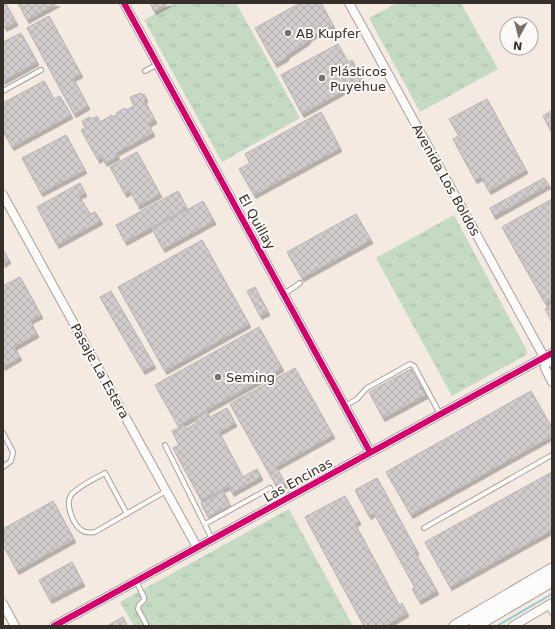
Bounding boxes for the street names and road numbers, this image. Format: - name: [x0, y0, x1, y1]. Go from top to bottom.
- street label: Avenida Los Boldos: [409, 122, 483, 239]
- street label: El Quillay: [236, 192, 278, 253]
- street label: Pasaje La Estera: [68, 321, 132, 421]
- street label: Las Encinas: [261, 455, 335, 505]

